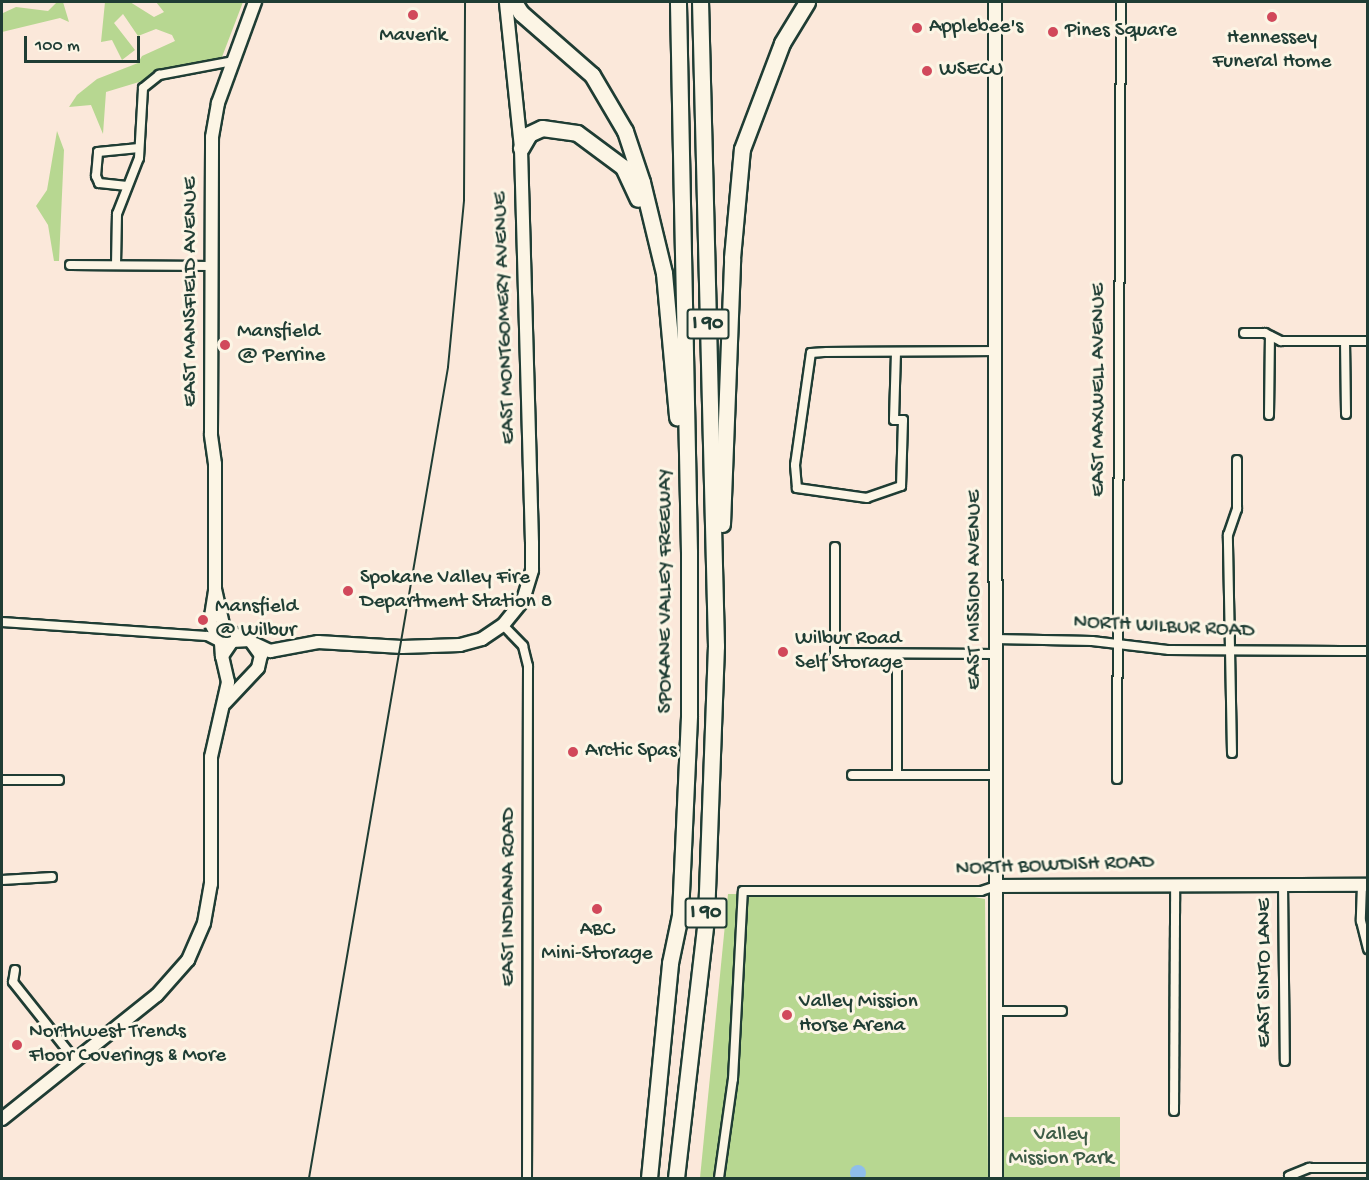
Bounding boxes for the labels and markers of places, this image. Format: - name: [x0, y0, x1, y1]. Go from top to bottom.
- marker: Maverik: [406, 8, 420, 22]
- marker: Hennessey Funeral Home: [1265, 10, 1279, 24]
- place label: Applebee's: [929, 15, 1023, 41]
- place label: Pines Square: [1065, 19, 1177, 45]
- marker: Applebee's: [910, 21, 924, 35]
- place label: Maverik: [379, 24, 447, 50]
- marker: Pines Square: [1046, 25, 1060, 39]
- place label: Hennessey Funeral Home: [1213, 26, 1331, 76]
- place label: WSECU: [939, 58, 1003, 84]
- marker: WSECU: [920, 64, 934, 78]
- place label: Mansfield @ Perrine: [237, 320, 325, 370]
- marker: Mansfield @ Perrine: [218, 338, 232, 352]
- place label: Spokane Valley Fire Department Station 8: [360, 566, 552, 616]
- marker: Spokane Valley Fire Department Station 8: [341, 584, 355, 598]
- place label: Mansfield @ Wilbur: [215, 595, 298, 645]
- marker: Mansfield @ Wilbur: [196, 613, 210, 627]
- place label: Wilbur Road Self Storage: [795, 627, 903, 677]
- marker: Wilbur Road Self Storage: [776, 645, 790, 659]
- place label: Arctic Spas: [585, 739, 677, 765]
- marker: Arctic Spas: [566, 745, 580, 759]
- marker: ABC Mini-Storage: [590, 902, 604, 916]
- place label: ABC Mini-Storage: [541, 918, 653, 968]
- place label: Valley Mission Horse Arena: [799, 990, 918, 1040]
- marker: Valley Mission Horse Arena: [780, 1008, 794, 1022]
- place label: Northwest Trends Floor Coverings & More: [29, 1020, 226, 1070]
- marker: Northwest Trends Floor Coverings & More: [10, 1038, 24, 1052]

